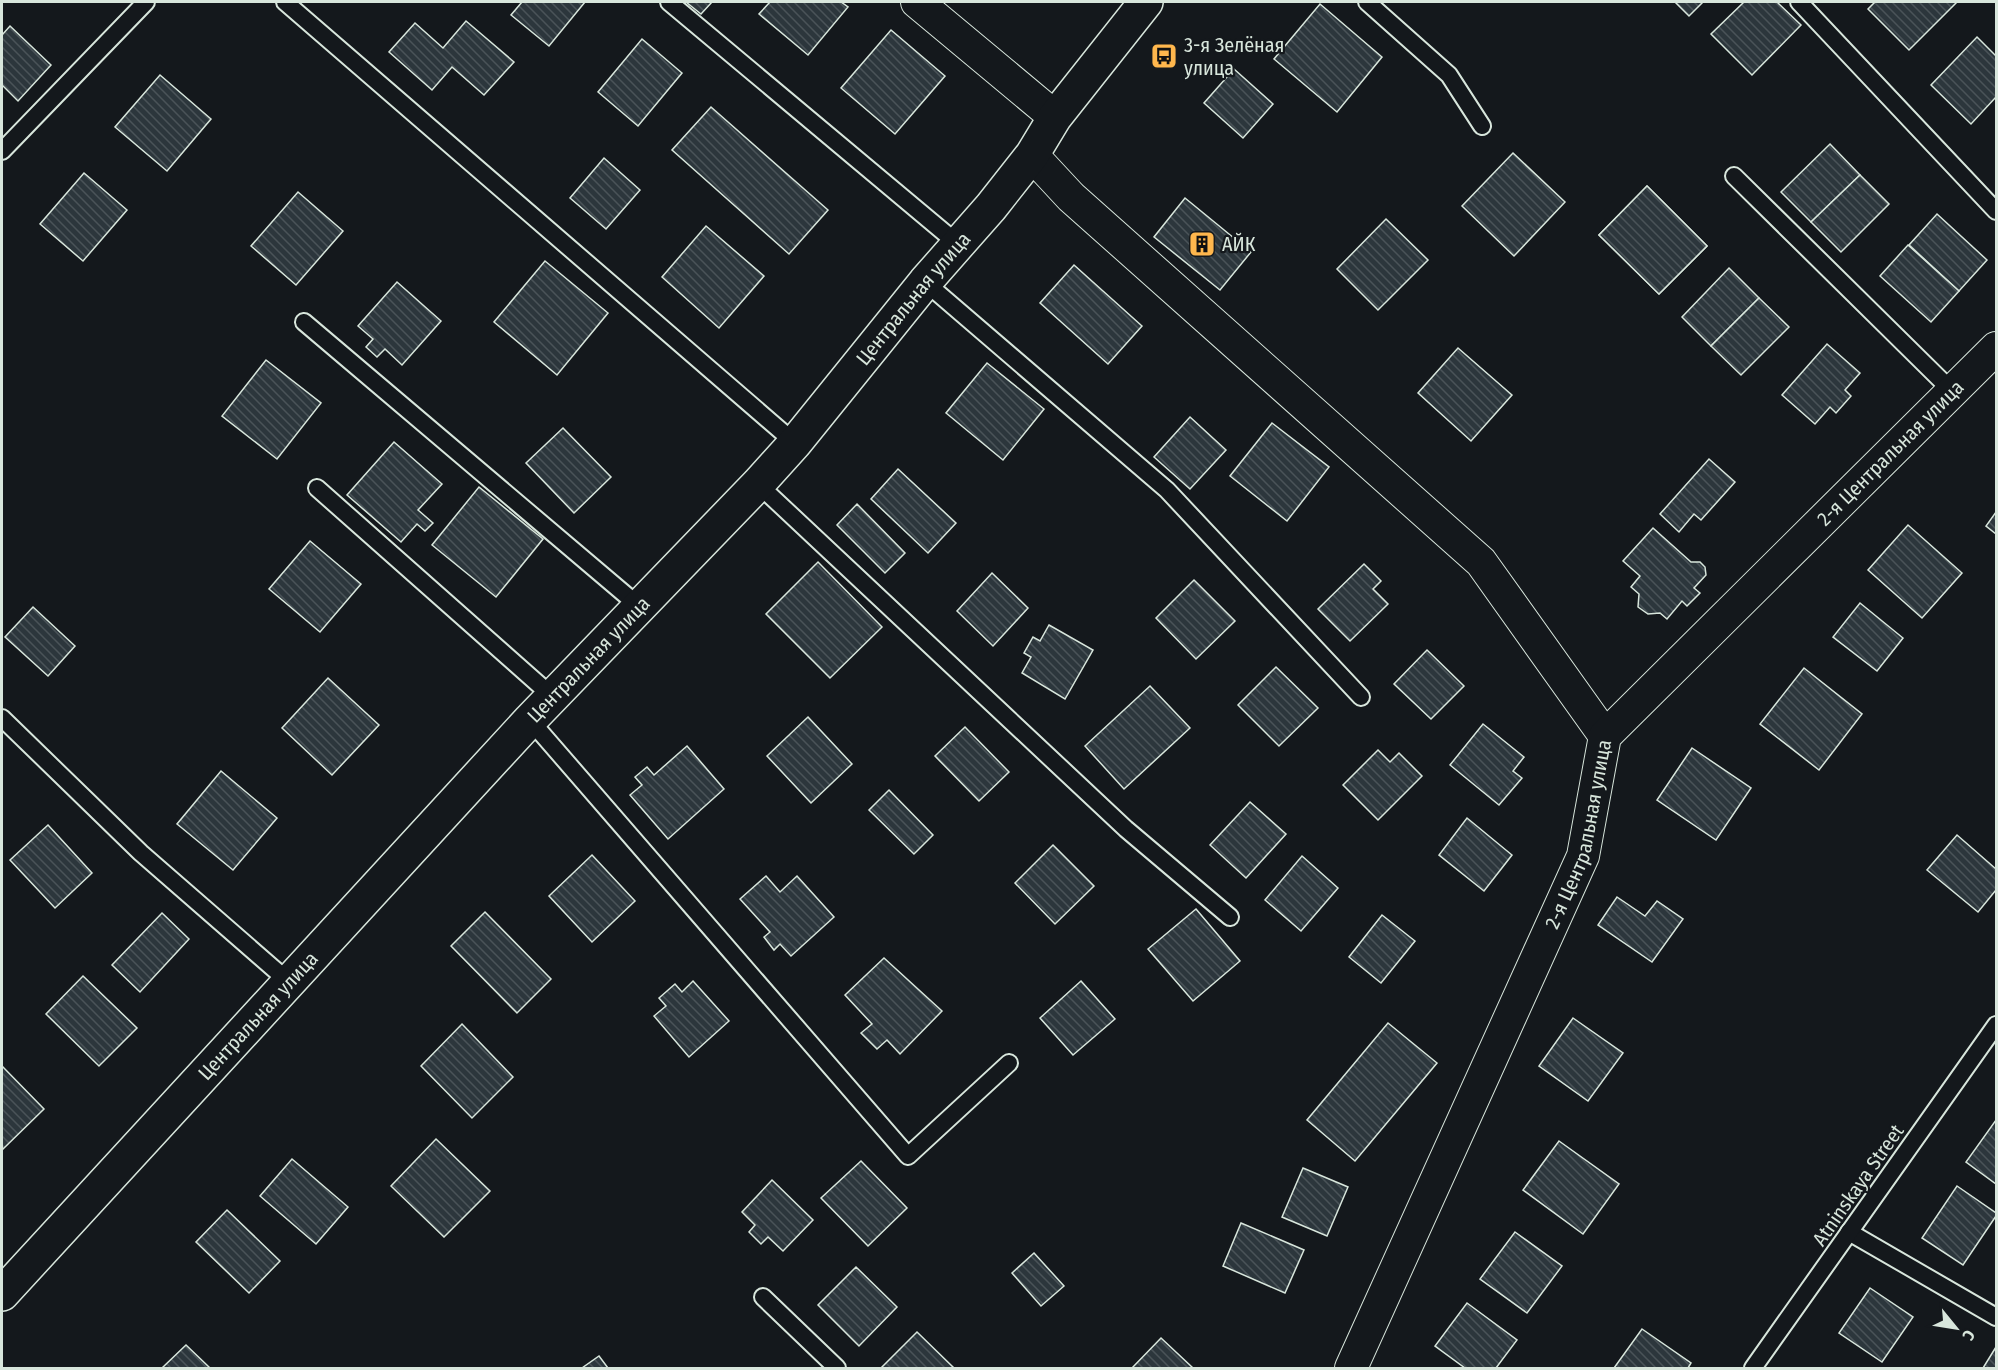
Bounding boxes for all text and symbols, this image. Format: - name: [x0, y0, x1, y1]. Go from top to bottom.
- place label: 3-я Зелёная улица: [1184, 33, 1284, 80]
- bus stop icon: 3-я Зелёная улица: [1149, 41, 1179, 71]
- street label: Центральная улица: [851, 227, 975, 370]
- building icon: АЙК: [1187, 229, 1217, 259]
- place label: АЙК: [1222, 232, 1256, 256]
- street label: 2-я Центральная улица: [1812, 375, 1968, 531]
- street label: Центральная улица: [522, 592, 655, 727]
- street label: 2-я Центральная улица: [1540, 738, 1616, 932]
- street label: Центральная улица: [193, 947, 323, 1085]
- street label: Atninskaya Street: [1807, 1119, 1909, 1250]
- north arrow: [1926, 1298, 1986, 1358]
- text: С: [1958, 1327, 1979, 1344]

